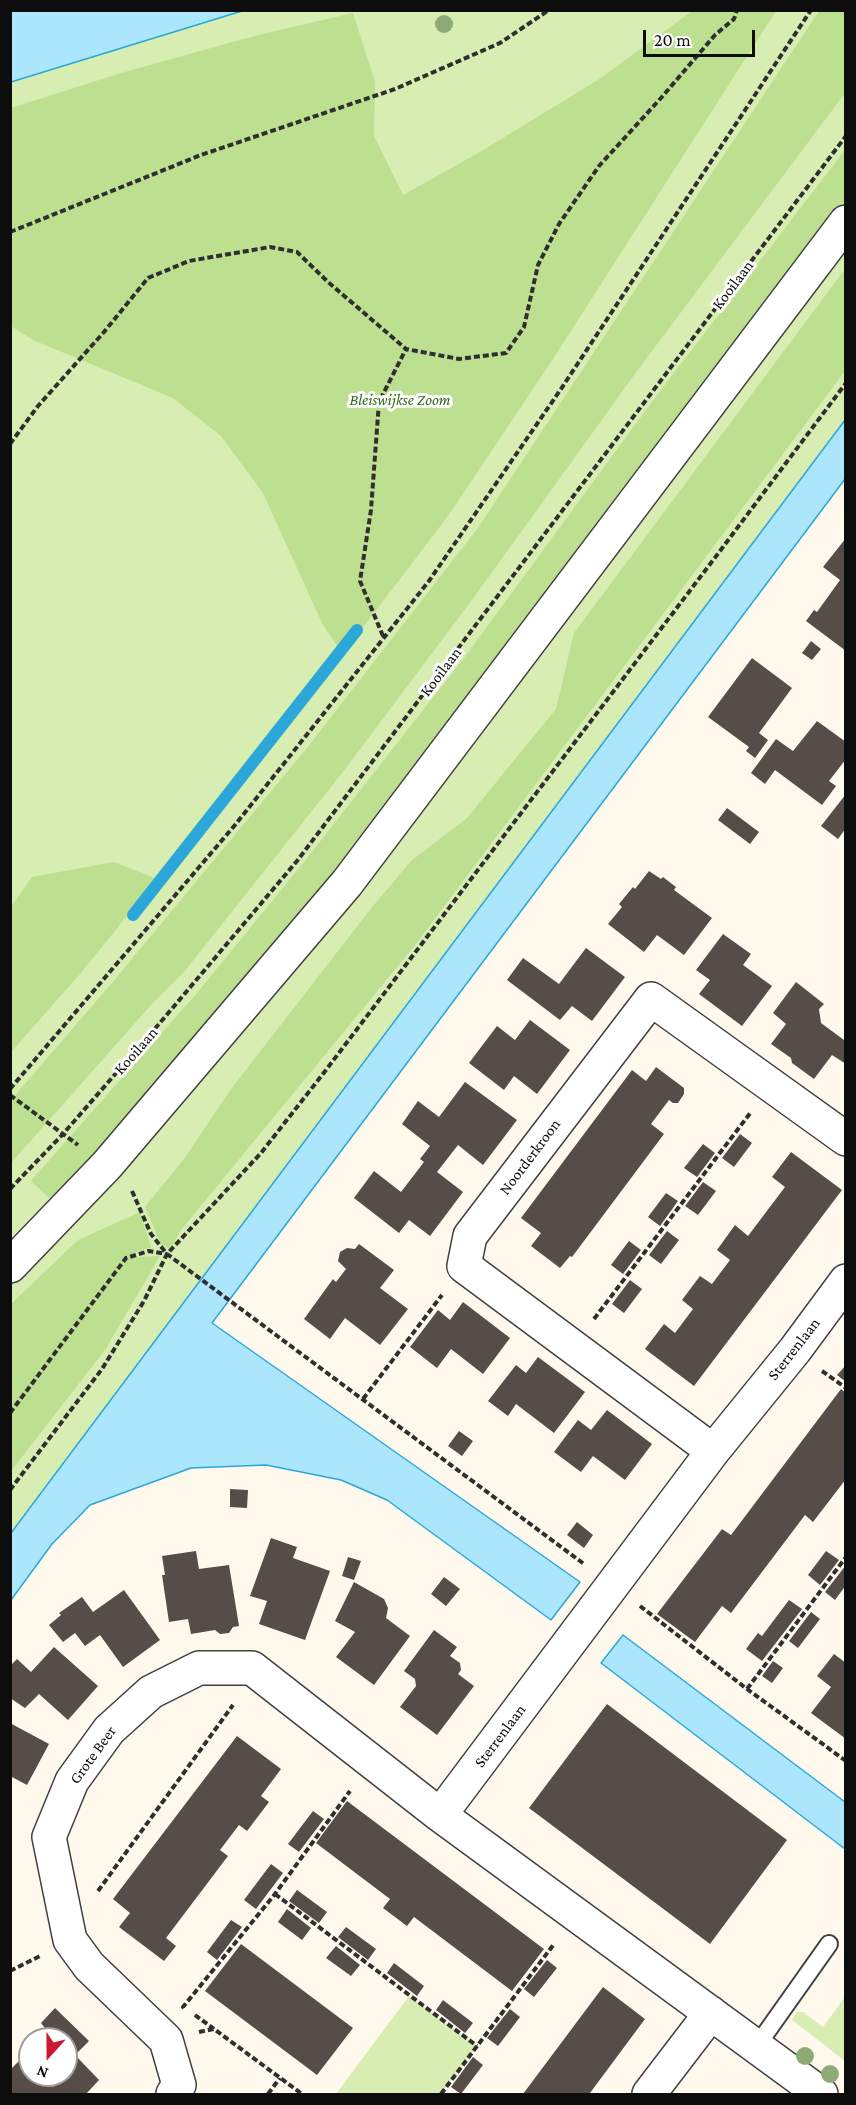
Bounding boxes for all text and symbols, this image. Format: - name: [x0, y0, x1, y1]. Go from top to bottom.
- scale bar: [646, 18, 758, 56]
- text: 20 m: [654, 30, 691, 50]
- street label: Kooilaan: [708, 257, 758, 313]
- park label: Bleiswijkse Zoom: [349, 390, 451, 410]
- street label: Kooilaan: [416, 644, 466, 700]
- street label: Kooilaan: [110, 1023, 162, 1079]
- street label: Noorderkroon: [495, 1115, 565, 1199]
- street label: Sterrenlaan: [764, 1314, 824, 1384]
- street label: Sterrenlaan: [470, 1701, 530, 1771]
- street label: Grote Beer: [66, 1722, 120, 1788]
- north arrow: [18, 2027, 78, 2087]
- text: N: [34, 2063, 50, 2082]

